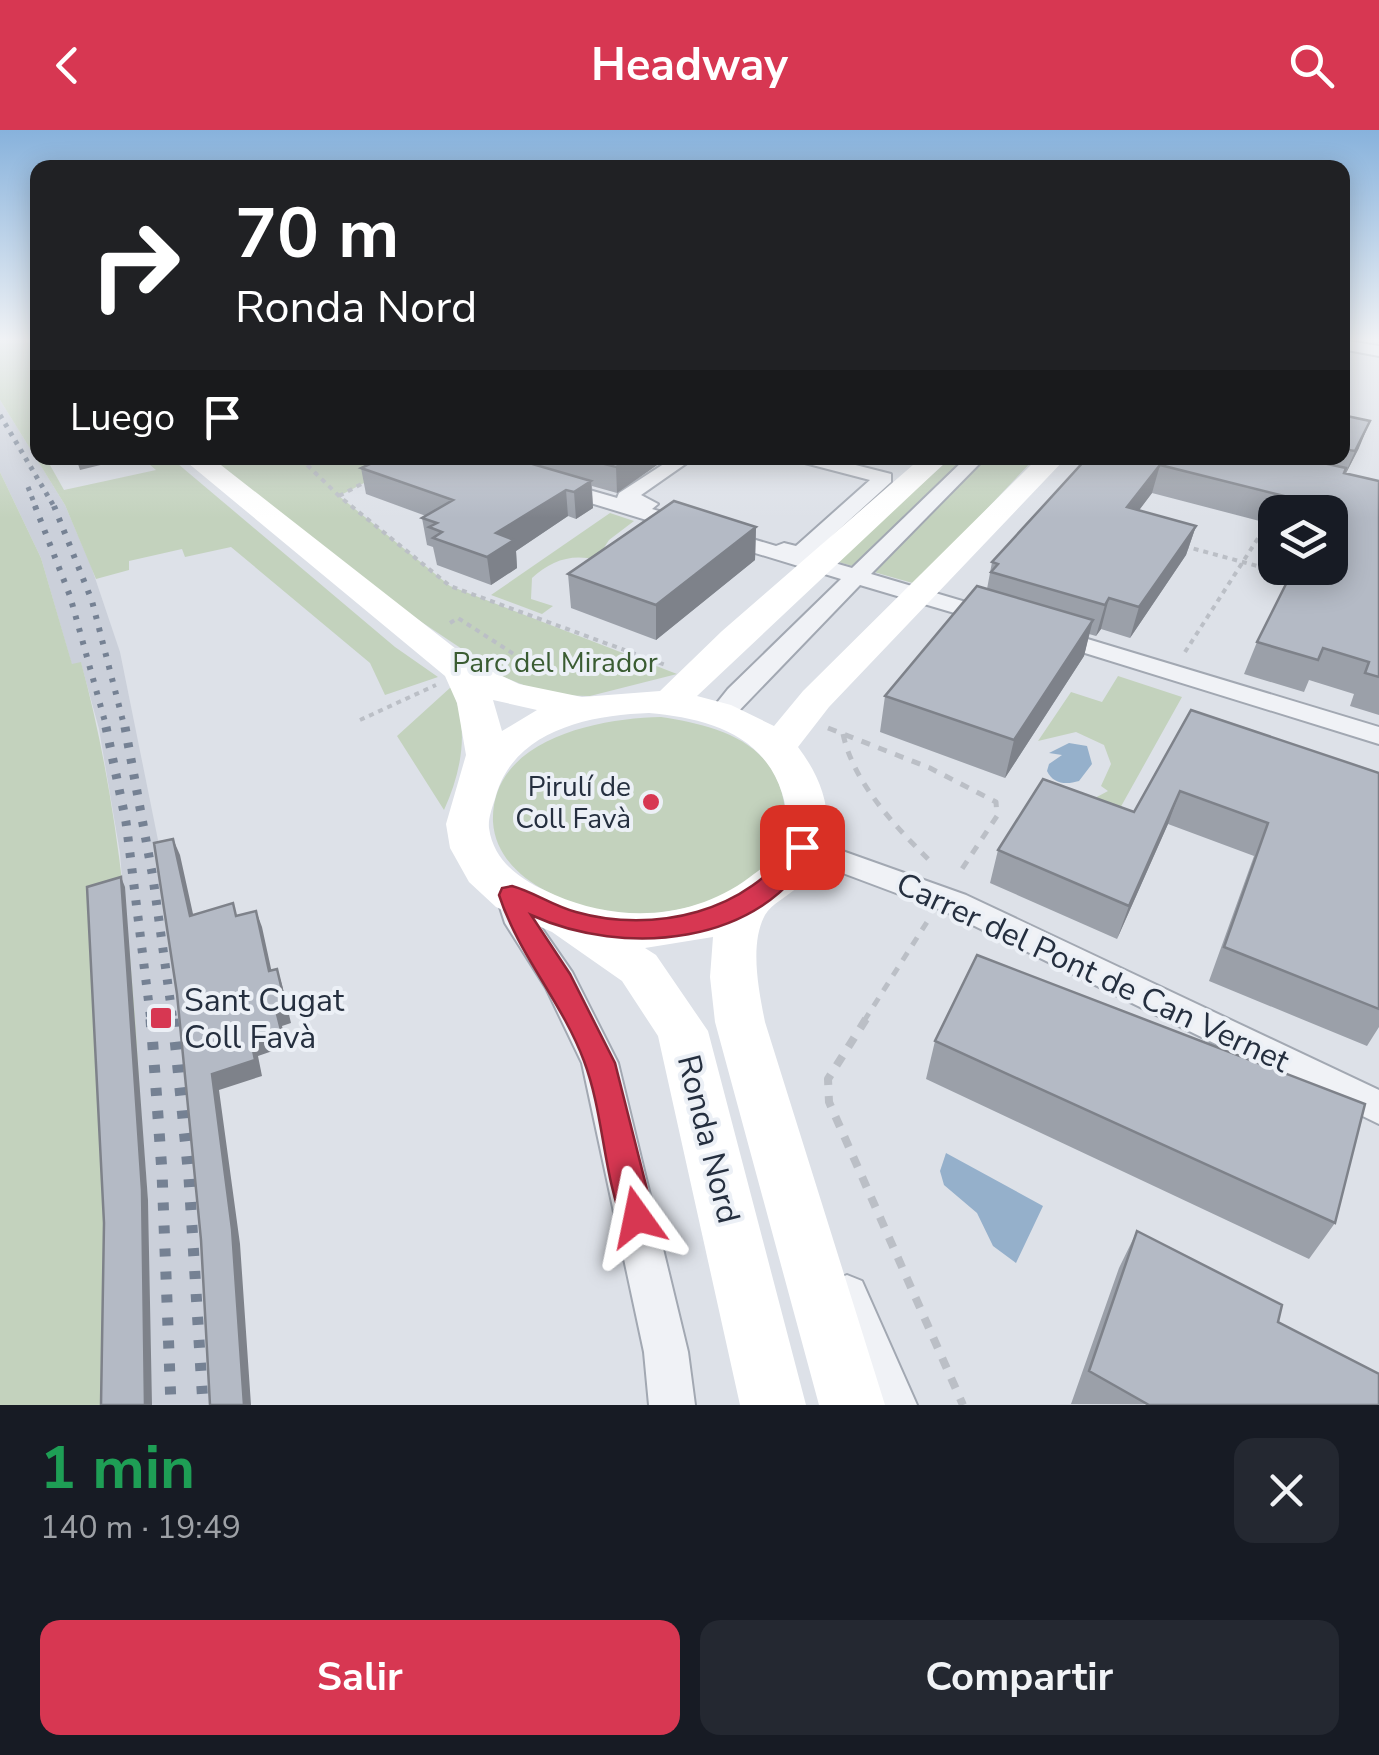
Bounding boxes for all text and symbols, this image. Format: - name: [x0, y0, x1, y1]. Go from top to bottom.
- text: Headway: [591, 35, 788, 96]
- icon: back: [40, 38, 95, 93]
- icon: search: [1284, 38, 1339, 93]
- text: 70 m: [235, 186, 399, 282]
- icon: right: [70, 200, 200, 330]
- text: Ronda Nord: [235, 277, 477, 338]
- icon: arrive: [195, 390, 250, 445]
- text: Luego: [70, 392, 175, 443]
- map controls: [1258, 495, 1348, 585]
- button: layers: [1258, 495, 1348, 585]
- park label: Parc del Mirador: [452, 644, 658, 682]
- place label: Pirulí de Coll Favà: [515, 768, 631, 838]
- marker: Pirulí de Coll Favà: [640, 791, 662, 813]
- pin: [760, 805, 845, 890]
- icon: arrive: [775, 820, 830, 875]
- street label: Carrer del Pont de Can Vernet: [889, 862, 1297, 1083]
- place label: Sant Cugat Coll Favà: [184, 979, 345, 1059]
- marker: Sant Cugat Coll Favà: [148, 1005, 174, 1031]
- street label: Ronda Nord: [667, 1050, 750, 1228]
- position arrow: [585, 1165, 689, 1269]
- text: 1 min: [40, 1427, 195, 1509]
- button: close: [1234, 1438, 1339, 1543]
- text: 140 m · 19:49: [40, 1506, 241, 1549]
- button: Salir: [40, 1620, 680, 1735]
- button: Compartir: [700, 1620, 1339, 1735]

